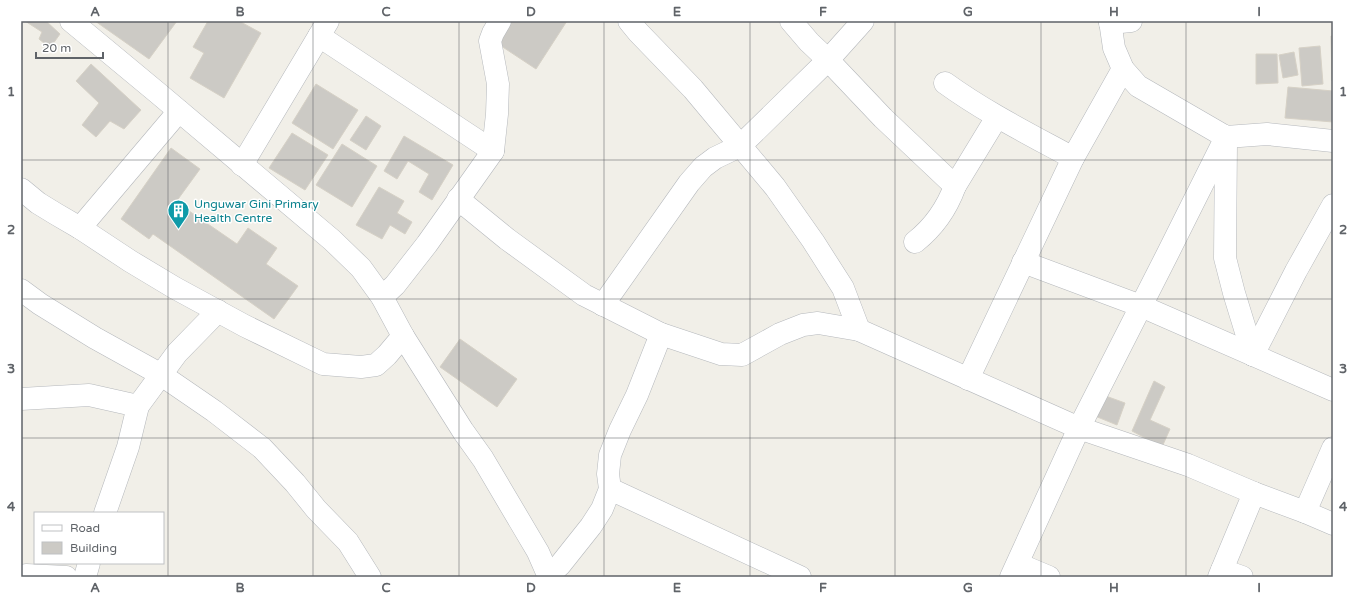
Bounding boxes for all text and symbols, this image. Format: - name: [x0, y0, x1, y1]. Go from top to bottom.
- text: A: [90, 4, 100, 20]
- text: B: [235, 4, 245, 20]
- text: C: [381, 4, 391, 20]
- text: D: [526, 4, 536, 20]
- text: E: [673, 4, 681, 20]
- text: F: [819, 4, 827, 20]
- text: G: [963, 4, 973, 20]
- text: H: [1109, 4, 1119, 20]
- text: I: [1257, 4, 1261, 20]
- scale bar: [36, 34, 103, 60]
- text: 20 m: [42, 41, 71, 55]
- text: 1: [7, 84, 15, 100]
- text: 1: [1339, 84, 1347, 100]
- place label: Unguwar Gini Primary Health Centre: [194, 197, 319, 225]
- building icon: Unguwar Gini Primary Health Centre: [165, 198, 191, 231]
- text: 2: [7, 222, 15, 238]
- text: 2: [1339, 222, 1347, 238]
- text: 3: [7, 361, 15, 377]
- text: 3: [1339, 361, 1347, 377]
- text: 4: [7, 499, 16, 515]
- text: 4: [1339, 499, 1348, 515]
- legend: [34, 512, 164, 564]
- text: Road: [70, 521, 100, 535]
- text: Building: [70, 541, 117, 555]
- text: A: [90, 580, 100, 596]
- text: B: [235, 580, 245, 596]
- text: C: [381, 580, 391, 596]
- text: D: [526, 580, 536, 596]
- text: E: [673, 580, 681, 596]
- text: F: [819, 580, 827, 596]
- text: G: [963, 580, 973, 596]
- text: H: [1109, 580, 1119, 596]
- text: I: [1257, 580, 1261, 596]

